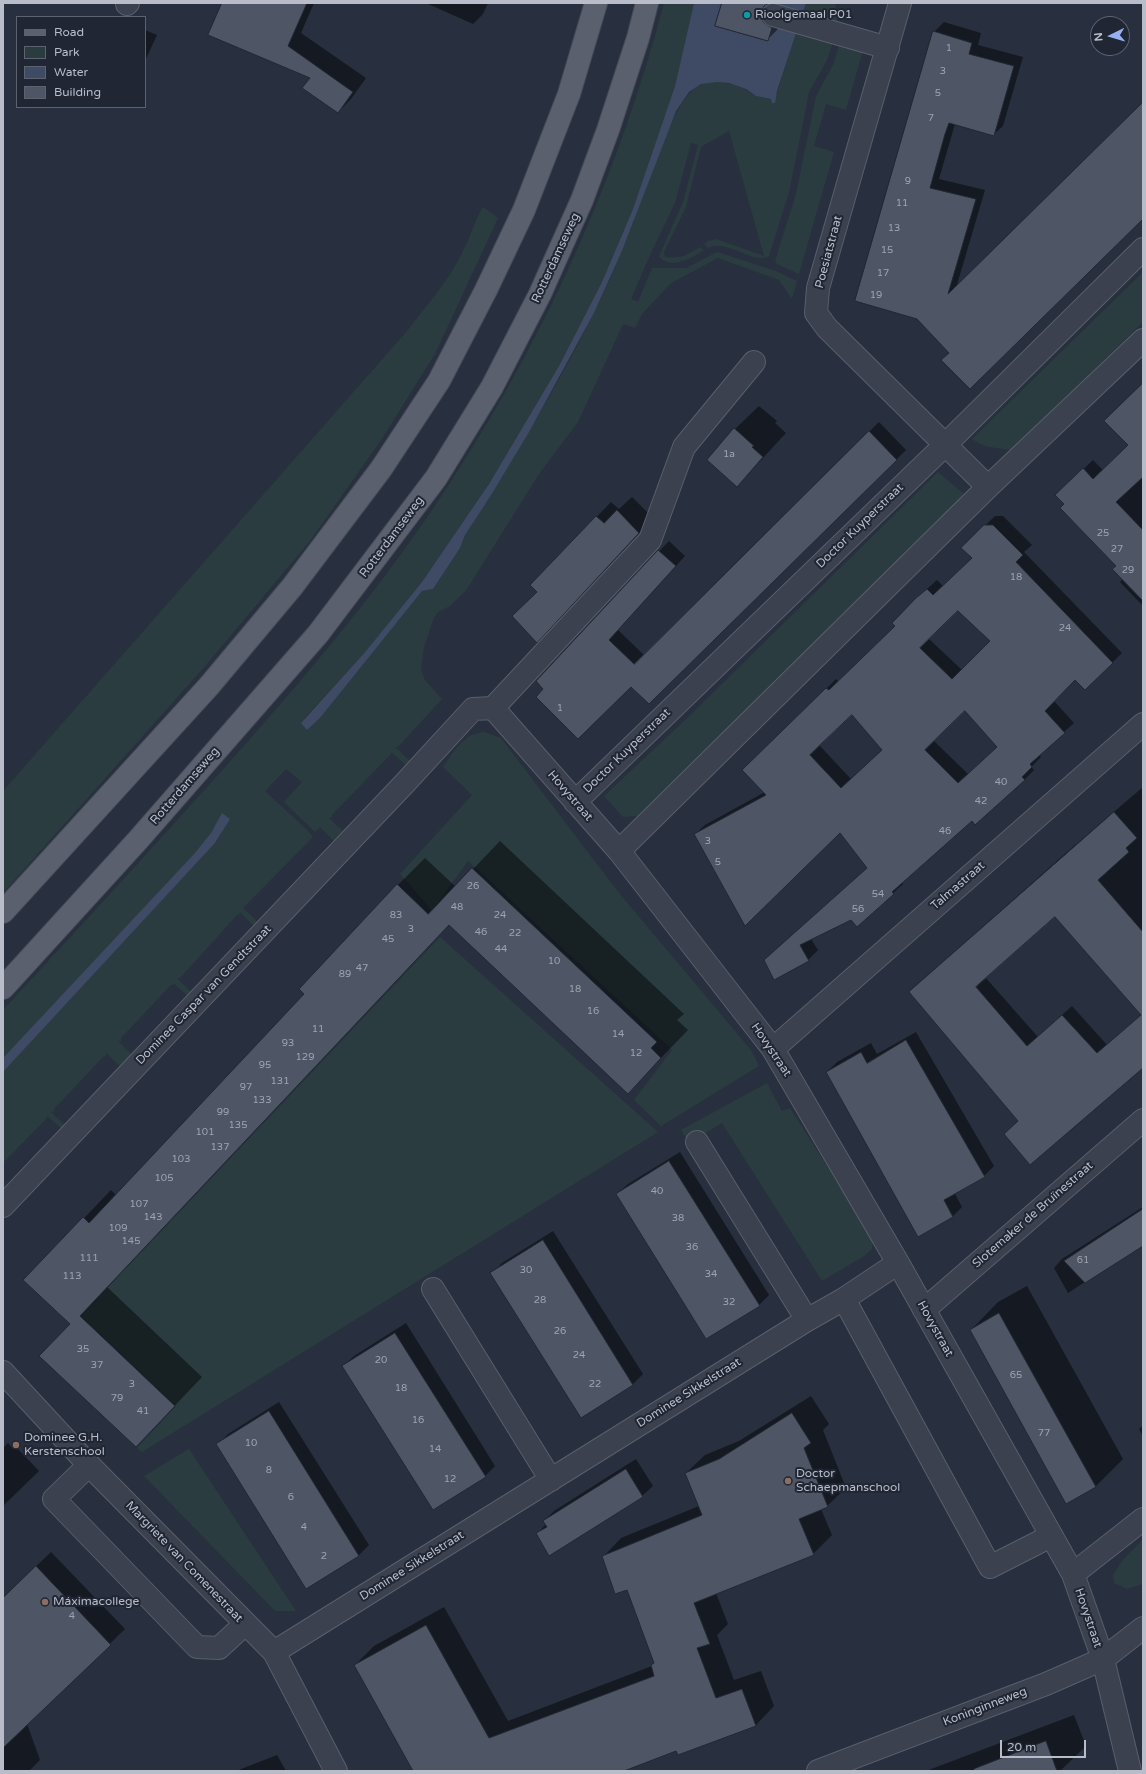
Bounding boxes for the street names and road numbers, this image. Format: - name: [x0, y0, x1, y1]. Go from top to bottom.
- street label: Rotterdamseweg: [529, 211, 583, 305]
- street label: Poesiatstraat: [812, 214, 846, 290]
- street label: Doctor Kuyperstraat: [813, 481, 907, 571]
- street label: Rotterdamseweg: [357, 494, 427, 580]
- street label: Doctor Kuyperstraat: [580, 706, 674, 796]
- street label: Rotterdamseweg: [148, 744, 222, 828]
- street label: Hovystraat: [544, 768, 596, 824]
- street label: Talmastraat: [928, 859, 988, 913]
- street label: Dominee Caspar van Gendtstraat: [133, 922, 275, 1068]
- street label: Hovystraat: [748, 1020, 794, 1080]
- street label: Slotemaker de Bruïnestraat: [970, 1159, 1096, 1271]
- street label: Hovystraat: [914, 1299, 956, 1359]
- street label: Dominee Sikkelstraat: [634, 1355, 744, 1431]
- street label: Margriete van Comenestraat: [122, 1498, 246, 1626]
- street label: Dominee Sikkelstraat: [357, 1528, 467, 1604]
- street label: Hovystraat: [1071, 1586, 1105, 1650]
- street label: Koninginneweg: [941, 1684, 1029, 1730]

